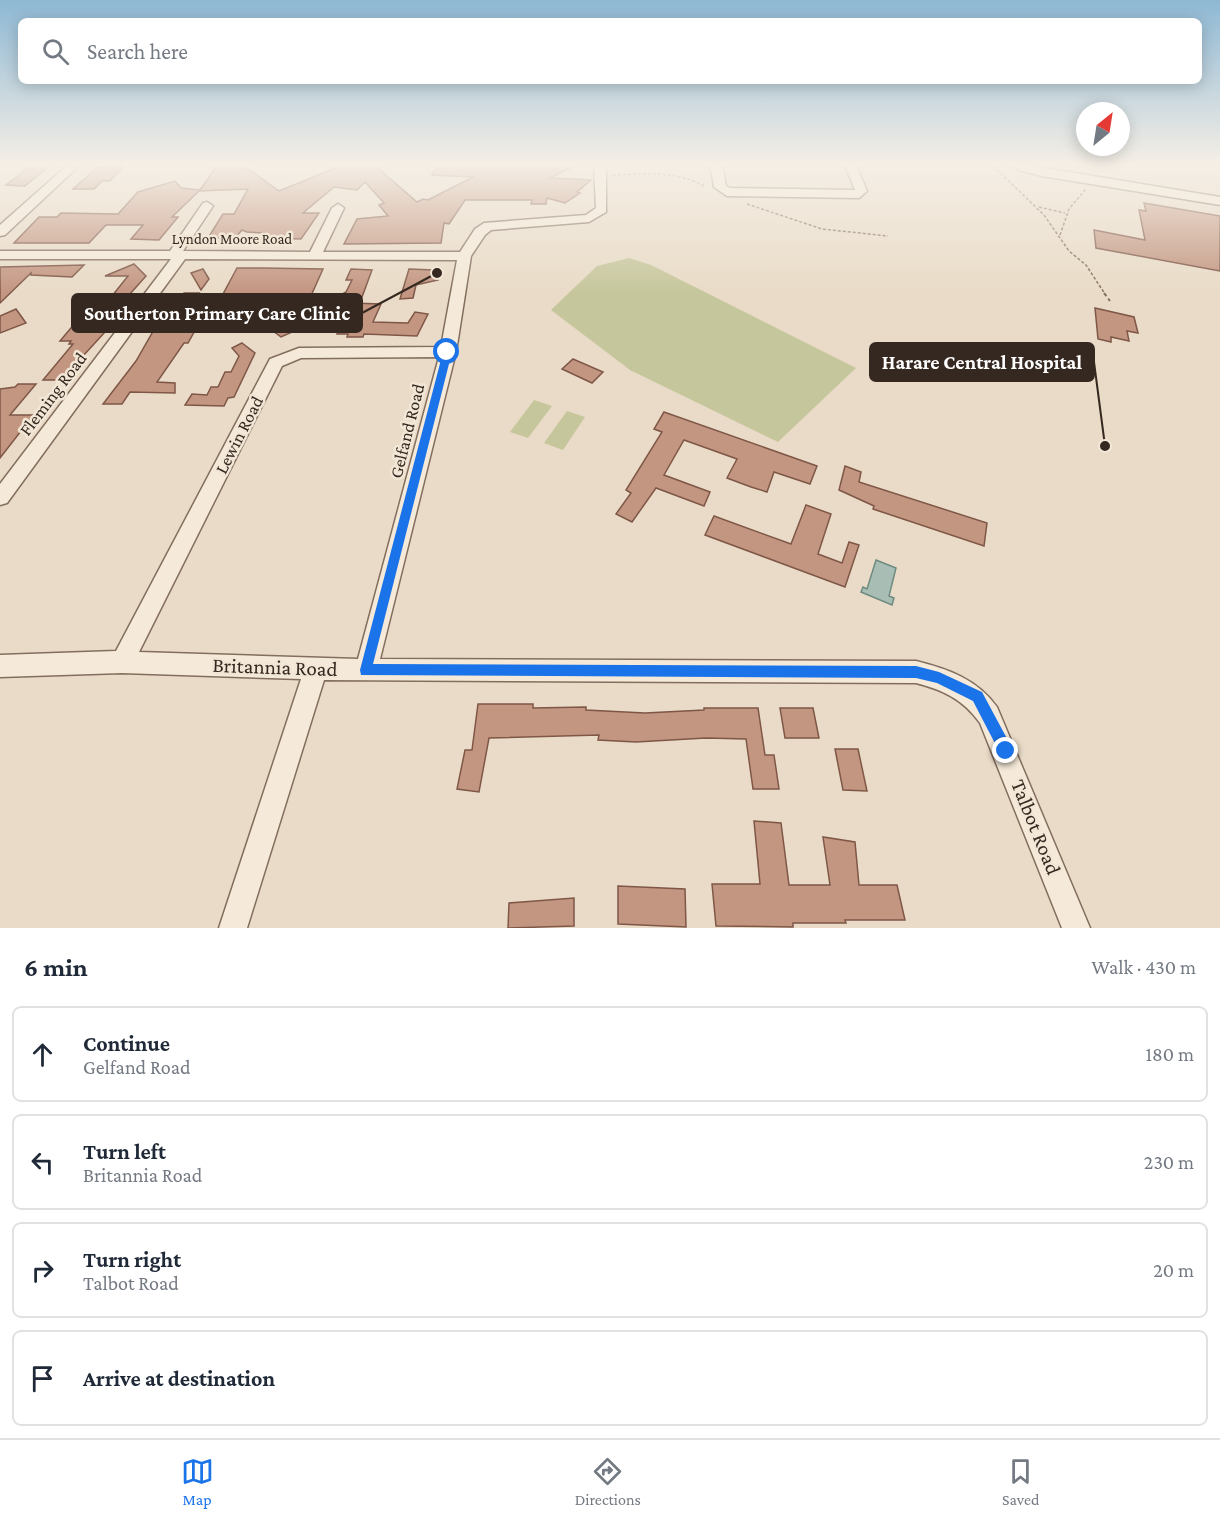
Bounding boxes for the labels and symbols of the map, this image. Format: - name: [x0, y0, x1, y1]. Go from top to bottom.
- north arrow: [1076, 102, 1130, 156]
- street label: Lyndon Moore Road: [172, 231, 292, 248]
- callout: Southerton Primary Care Clinic: [72, 294, 362, 332]
- text: Southerton Primary Care Clinic: [84, 302, 350, 324]
- route start: [433, 338, 459, 364]
- callout: Harare Central Hospital: [870, 343, 1094, 381]
- street label: Fleming Road: [15, 348, 91, 440]
- text: Harare Central Hospital: [882, 351, 1082, 373]
- street label: Gelfand Road: [386, 381, 429, 480]
- street label: Lewin Road: [211, 392, 267, 477]
- street label: Britannia Road: [212, 653, 338, 681]
- route end: [992, 737, 1018, 763]
- street label: Talbot Road: [1006, 776, 1066, 878]

